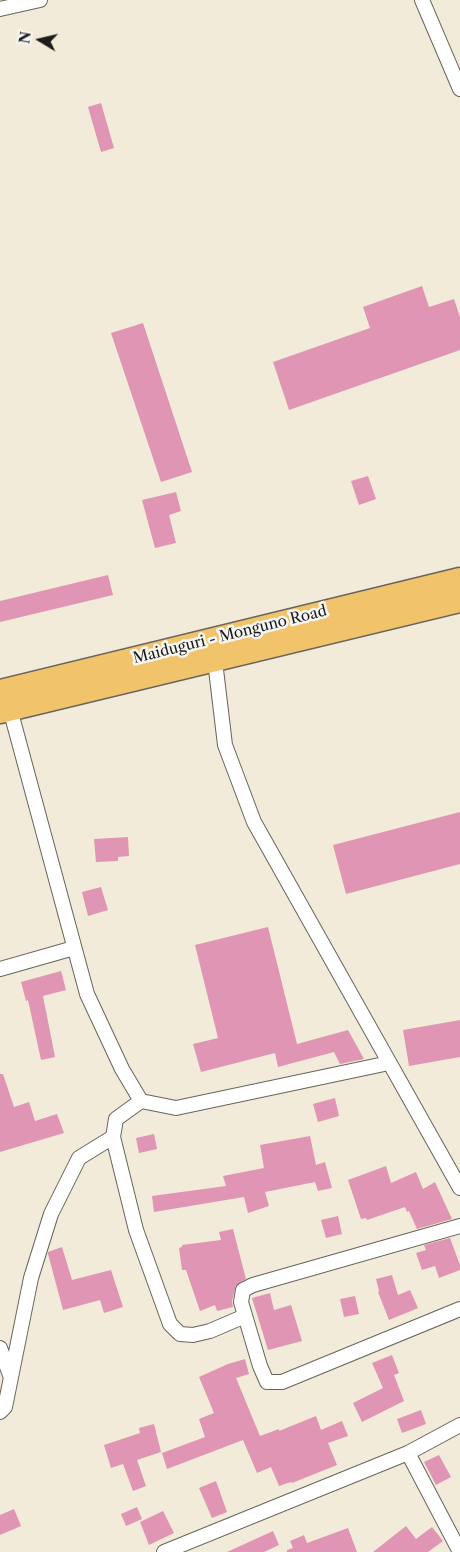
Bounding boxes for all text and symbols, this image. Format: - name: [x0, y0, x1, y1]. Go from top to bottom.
- north arrow: [15, 15, 65, 65]
- text: N: [15, 30, 35, 45]
- street label: Maiduguri - Monguno Road: [131, 602, 329, 668]

